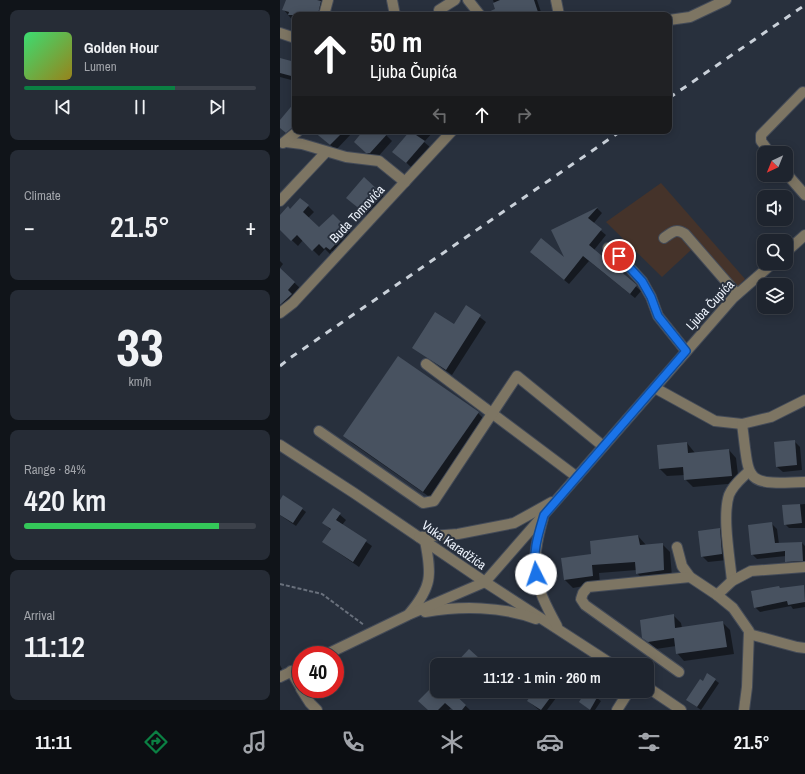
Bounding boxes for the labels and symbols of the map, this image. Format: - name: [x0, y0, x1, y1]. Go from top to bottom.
- north arrow: [757, 146, 793, 182]
- street label: Buda Tomovića: [326, 181, 388, 247]
- pin: [602, 239, 636, 273]
- street label: Ljuba Čupića: [682, 276, 738, 334]
- street label: Vuka Karadžića: [418, 517, 490, 573]
- position arrow: [515, 553, 557, 595]
- speed limit sign: 40: [292, 646, 344, 698]

